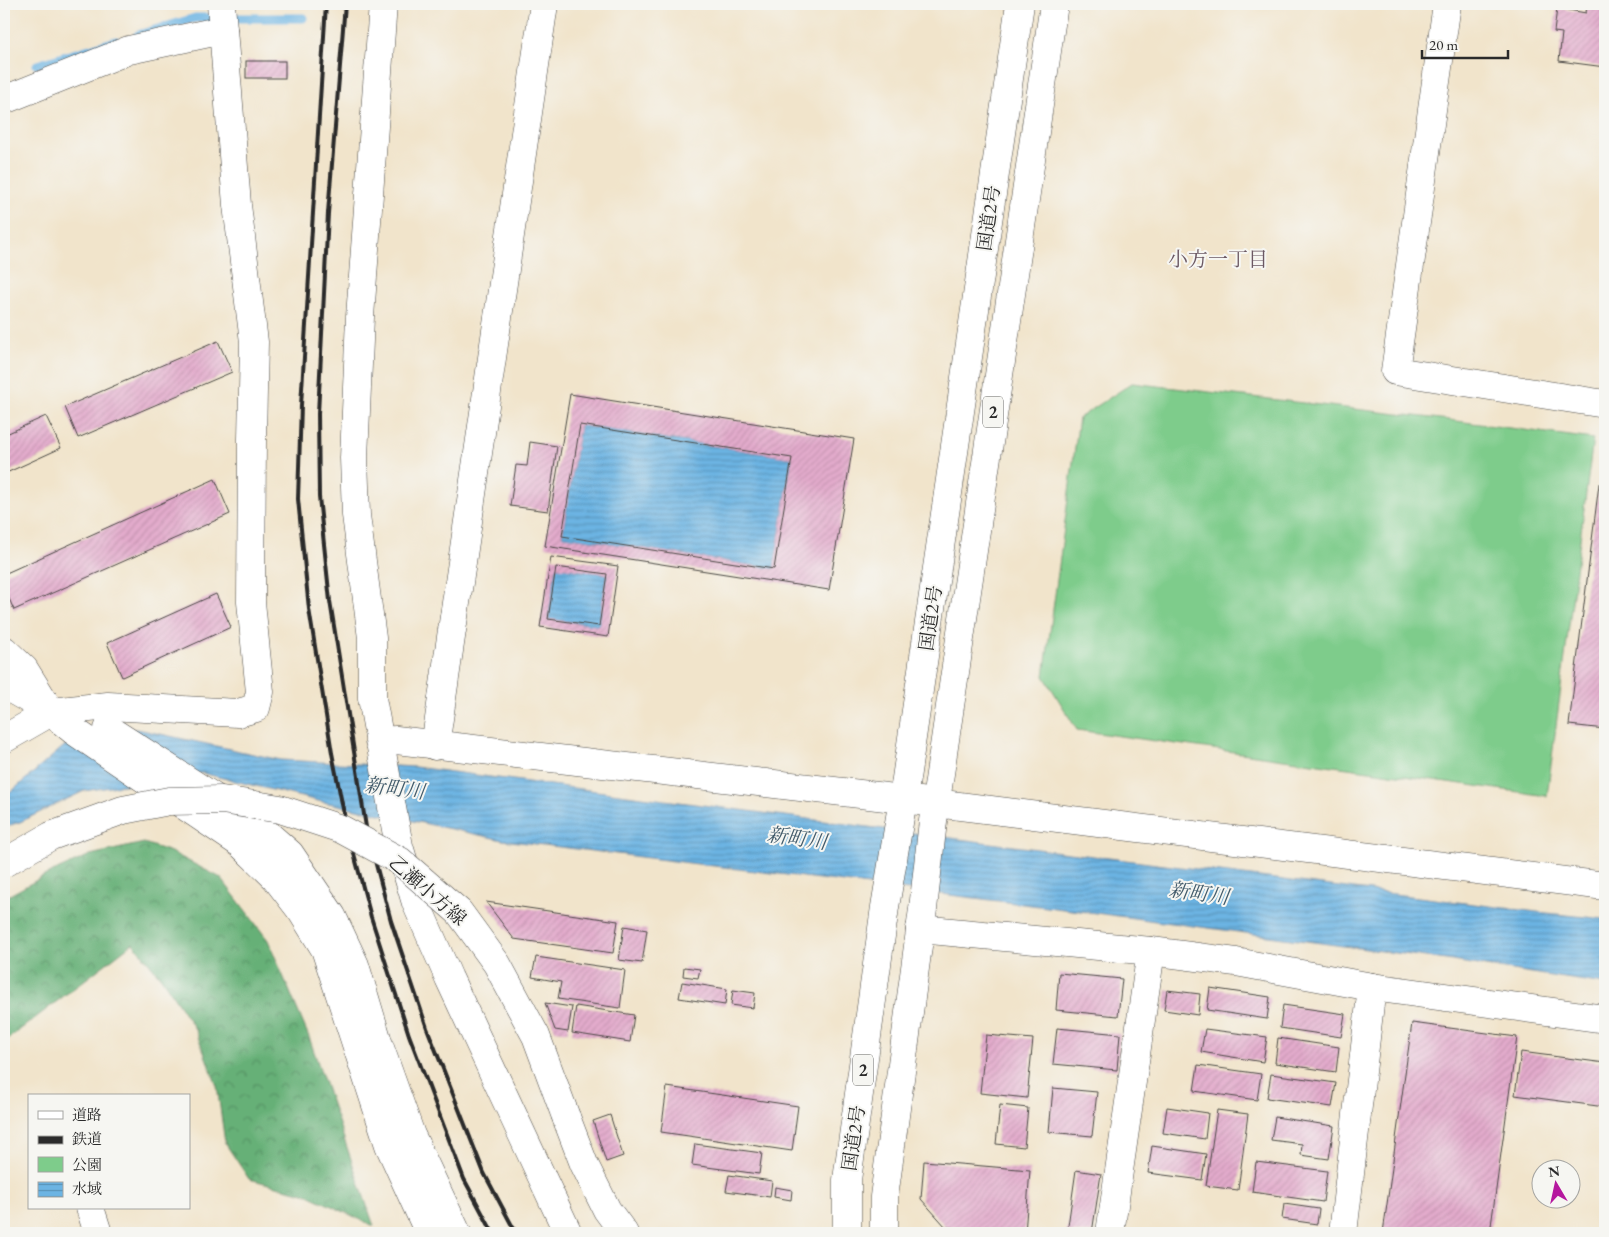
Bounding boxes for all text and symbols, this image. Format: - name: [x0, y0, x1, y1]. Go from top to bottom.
- scale bar: [1422, 28, 1508, 60]
- text: 20 m: [1429, 35, 1458, 54]
- street label: 国道2号: [972, 184, 1005, 253]
- district label: 小方一丁目: [1168, 246, 1268, 272]
- road number: 2: [983, 397, 1003, 428]
- street label: 国道2号: [914, 584, 947, 653]
- water label: 新町川: [364, 771, 428, 805]
- water label: 新町川: [765, 821, 830, 855]
- street label: 乙瀬小方線: [384, 850, 472, 931]
- water label: 新町川: [1167, 876, 1232, 910]
- road number: 2: [853, 1054, 873, 1086]
- legend: [28, 1094, 190, 1210]
- street label: 国道2号: [837, 1104, 870, 1173]
- text: 道路: [72, 1105, 102, 1124]
- text: 鉄道: [72, 1129, 102, 1148]
- text: 公園: [72, 1155, 102, 1174]
- north arrow: [1532, 1160, 1582, 1210]
- text: N: [1547, 1161, 1562, 1181]
- text: 水域: [72, 1179, 102, 1198]

